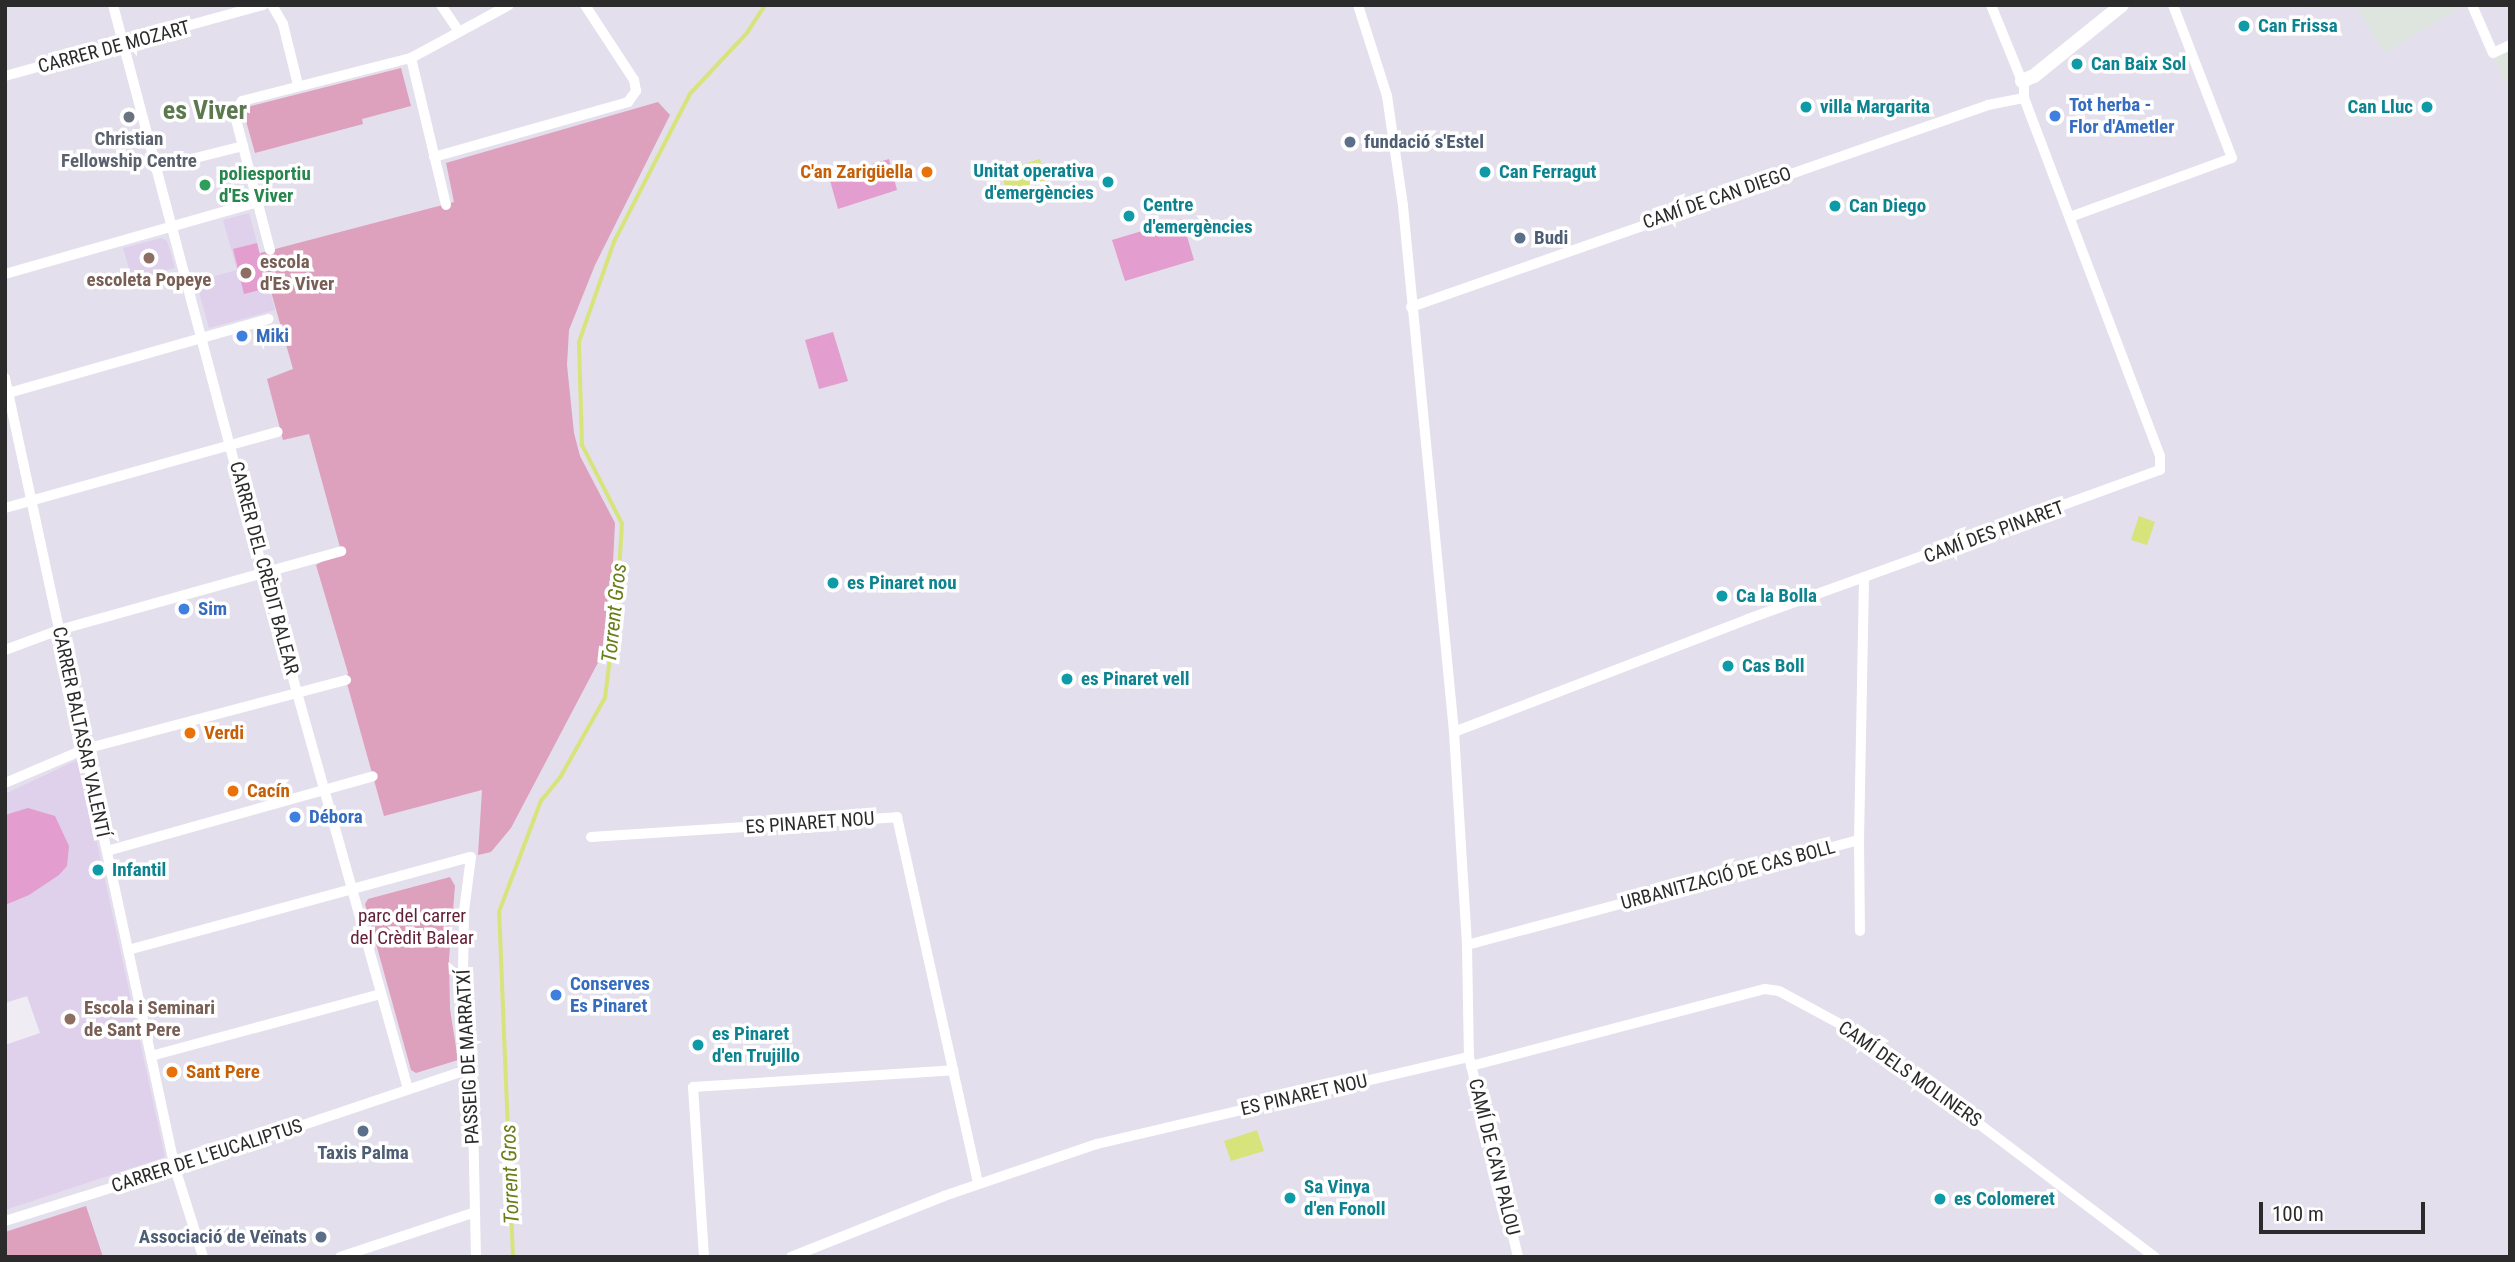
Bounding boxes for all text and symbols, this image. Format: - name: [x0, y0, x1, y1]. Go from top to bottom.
- place label: Can Frissa: [2258, 15, 2338, 37]
- street label: CARRER DE MOZART: [36, 16, 192, 78]
- marker: Can Frissa: [2236, 18, 2252, 34]
- place label: Can Baix Sol: [2091, 53, 2186, 75]
- marker: Can Baix Sol: [2069, 56, 2085, 72]
- place label: Tot herba - Flor d'Ametler: [2069, 94, 2174, 138]
- district label: es Viver: [163, 95, 247, 127]
- place label: villa Margarita: [1820, 96, 1930, 118]
- place label: Can Lluc: [2348, 96, 2413, 118]
- marker: villa Margarita: [1798, 99, 1814, 115]
- marker: Can Lluc: [2419, 99, 2435, 115]
- marker: Tot herba - Flor d'Ametler: [2047, 108, 2063, 124]
- marker: Christian Fellowship Centre: [121, 109, 137, 125]
- place label: Christian Fellowship Centre: [61, 128, 197, 172]
- place label: fundació s'Estel: [1364, 131, 1484, 153]
- marker: fundació s'Estel: [1342, 134, 1358, 150]
- place label: Unitat operativa d'emergències: [973, 160, 1094, 204]
- place label: C'an Zarigüella: [800, 161, 913, 183]
- place label: Can Ferragut: [1499, 161, 1596, 183]
- street label: CAMÍ DE CAN DIEGO: [1640, 162, 1794, 234]
- place label: poliesportiu d'Es Viver: [219, 163, 311, 207]
- marker: C'an Zarigüella: [919, 164, 935, 180]
- marker: Can Ferragut: [1477, 164, 1493, 180]
- marker: Unitat operativa d'emergències: [1100, 174, 1116, 190]
- marker: poliesportiu d'Es Viver: [197, 177, 213, 193]
- place label: Centre d'emergències: [1143, 194, 1253, 238]
- place label: Can Diego: [1849, 195, 1926, 217]
- marker: Can Diego: [1827, 198, 1843, 214]
- marker: Centre d'emergències: [1121, 208, 1137, 224]
- place label: Budi: [1534, 227, 1568, 249]
- marker: Budi: [1512, 230, 1528, 246]
- marker: escoleta Popeye: [141, 250, 157, 266]
- place label: escola d'Es Viver: [260, 251, 334, 295]
- marker: escola d'Es Viver: [238, 265, 254, 281]
- place label: escoleta Popeye: [87, 269, 211, 291]
- place label: Miki: [256, 325, 289, 347]
- marker: Miki: [234, 328, 250, 344]
- street label: CARRER DEL CRÈDIT BALEAR: [224, 459, 304, 677]
- street label: CAMÍ DES PINARET: [1921, 496, 2067, 568]
- water label: Torrent Gros: [596, 562, 632, 664]
- place label: es Pinaret nou: [847, 572, 957, 594]
- marker: es Pinaret nou: [825, 575, 841, 591]
- place label: Ca la Bolla: [1736, 585, 1817, 607]
- marker: Ca la Bolla: [1714, 588, 1730, 604]
- place label: Sim: [198, 598, 227, 620]
- marker: Sim: [176, 601, 192, 617]
- street label: CARRER BALTASAR VALENTÍ: [48, 625, 114, 839]
- place label: Cas Boll: [1742, 655, 1804, 677]
- marker: Cas Boll: [1720, 658, 1736, 674]
- place label: es Pinaret vell: [1081, 668, 1189, 690]
- marker: es Pinaret vell: [1059, 671, 1075, 687]
- place label: Verdi: [204, 722, 244, 744]
- marker: Verdi: [182, 725, 198, 741]
- place label: Cacín: [247, 780, 290, 802]
- marker: Cacín: [225, 783, 241, 799]
- place label: Débora: [309, 806, 363, 828]
- street label: ES PINARET NOU: [745, 807, 875, 839]
- marker: Débora: [287, 809, 303, 825]
- street label: URBANITZACIÓ DE CAS BOLL: [1618, 835, 1838, 915]
- place label: Infantil: [112, 859, 166, 881]
- marker: Infantil: [90, 862, 106, 878]
- park label: parc del carrer del Crèdit Balear: [350, 905, 474, 949]
- street label: PASSEIG DE MARRATXÍ: [452, 969, 484, 1145]
- place label: Conserves Es Pinaret: [570, 973, 650, 1017]
- marker: Conserves Es Pinaret: [548, 987, 564, 1003]
- place label: Escola i Seminari de Sant Pere: [84, 997, 215, 1041]
- marker: Escola i Seminari de Sant Pere: [62, 1011, 78, 1027]
- street label: CAMÍ DELS MOLINERS: [1834, 1016, 1986, 1132]
- place label: es Pinaret d'en Trujillo: [712, 1023, 801, 1067]
- marker: es Pinaret d'en Trujillo: [690, 1037, 706, 1053]
- place label: Sant Pere: [186, 1061, 260, 1083]
- marker: Sant Pere: [164, 1064, 180, 1080]
- street label: ES PINARET NOU: [1238, 1069, 1370, 1121]
- street label: CAMÍ DE CA'N PALOU: [1464, 1076, 1524, 1238]
- street label: CARRER DE L'EUCALIPTUS: [109, 1114, 305, 1198]
- marker: Taxis Palma: [355, 1123, 371, 1139]
- water label: Torrent Gros: [496, 1124, 524, 1224]
- place label: Taxis Palma: [317, 1142, 409, 1164]
- place label: Sa Vinya d'en Fonoll: [1304, 1176, 1385, 1220]
- place label: es Colomeret: [1954, 1188, 2055, 1210]
- scale bar: [2263, 1188, 2429, 1232]
- marker: Sa Vinya d'en Fonoll: [1282, 1190, 1298, 1206]
- marker: es Colomeret: [1932, 1191, 1948, 1207]
- text: 100 m: [2272, 1202, 2324, 1226]
- place label: Associació de Veïnats: [139, 1226, 307, 1248]
- marker: Associació de Veïnats: [313, 1229, 329, 1245]

